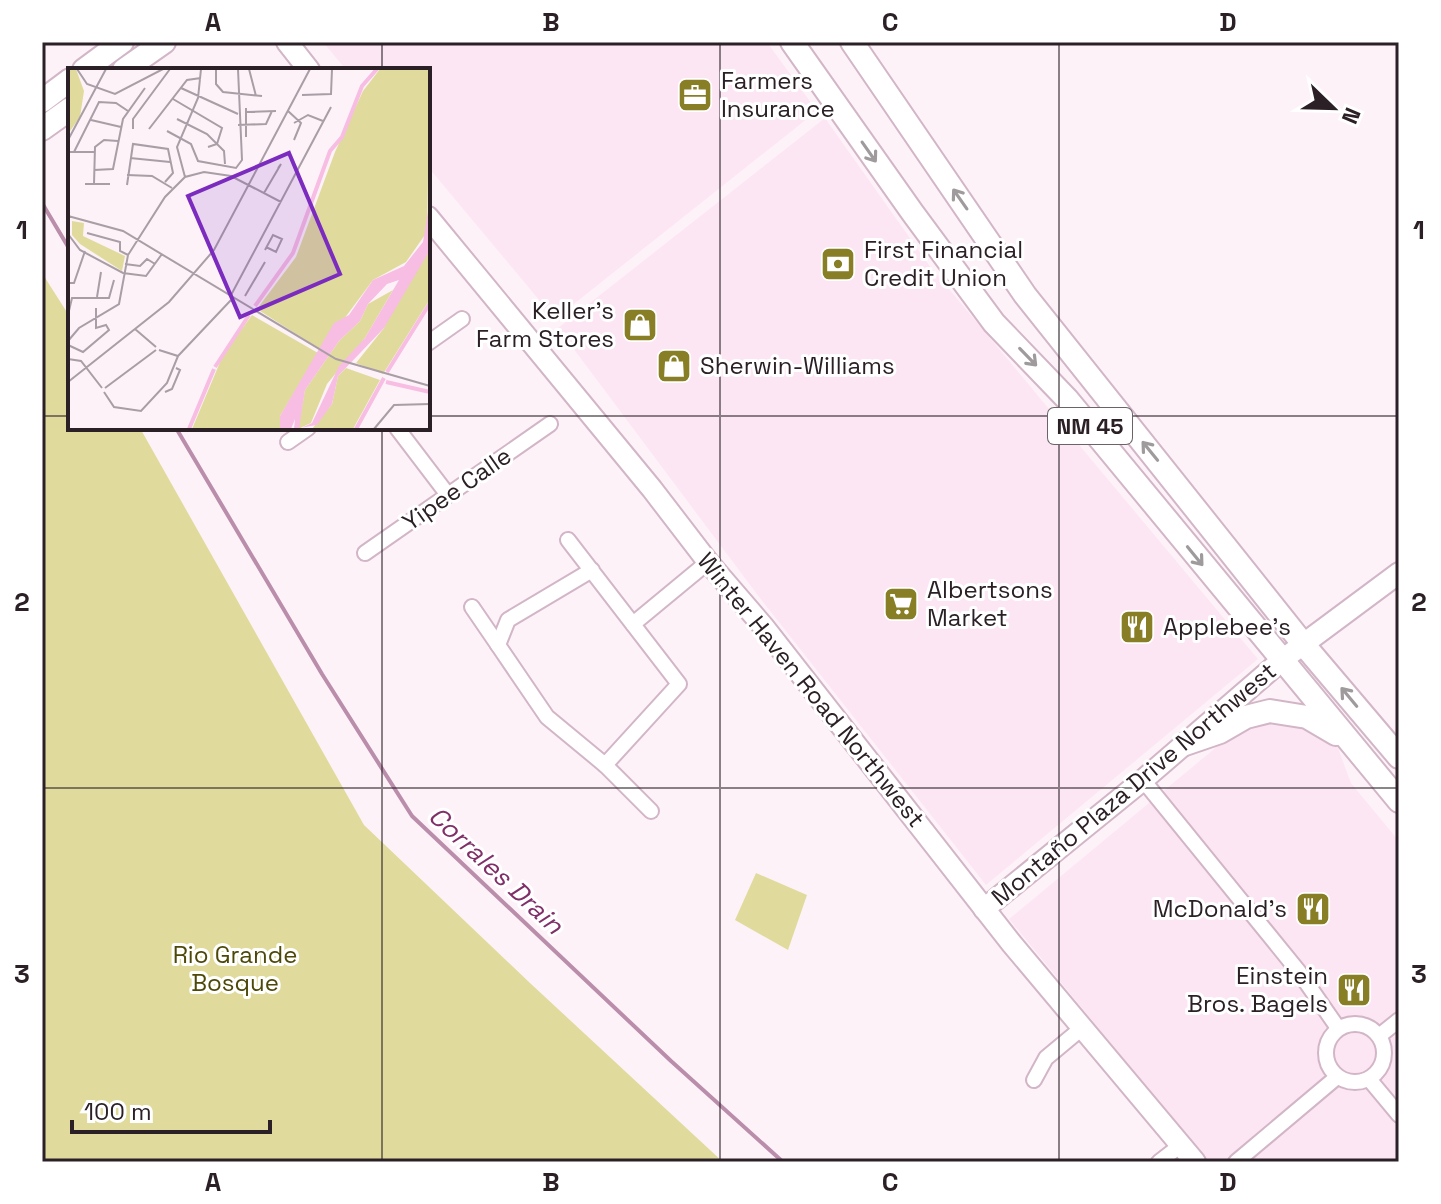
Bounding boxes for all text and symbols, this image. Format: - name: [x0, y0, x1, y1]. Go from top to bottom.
- text: A: [205, 5, 222, 39]
- text: B: [542, 5, 560, 39]
- text: C: [882, 5, 898, 39]
- text: D: [1219, 5, 1237, 39]
- place label: Farmers Insurance: [721, 65, 835, 124]
- inset map: [68, 68, 430, 430]
- north arrow: [1293, 68, 1373, 148]
- office icon: Farmers Insurance: [676, 76, 714, 114]
- text: N: [1336, 104, 1367, 128]
- one-way arrow: [860, 141, 877, 162]
- one-way arrow: [952, 189, 968, 211]
- text: 1: [16, 213, 28, 247]
- text: 1: [1413, 213, 1425, 247]
- place label: First Financial Credit Union: [864, 234, 1023, 293]
- bank icon: First Financial Credit Union: [819, 245, 857, 283]
- place label: Keller's Farm Stores: [476, 295, 614, 354]
- shop icon: Keller's Farm Stores: [621, 306, 659, 344]
- shop icon: Sherwin-Williams: [655, 347, 693, 385]
- one-way arrow: [1018, 347, 1036, 367]
- place label: Sherwin-Williams: [700, 350, 895, 381]
- road number: NM 45: [1048, 408, 1132, 444]
- street label: Yipee Calle: [396, 440, 517, 537]
- one-way arrow: [1141, 441, 1159, 462]
- one-way arrow: [1186, 545, 1204, 566]
- street label: Winter Haven Road Northwest: [691, 546, 932, 833]
- place label: Albertsons Market: [927, 574, 1053, 633]
- text: 2: [14, 585, 30, 619]
- supermarket icon: Albertsons Market: [882, 585, 920, 623]
- text: 2: [1411, 585, 1427, 619]
- restaurant icon: Applebee's: [1118, 608, 1156, 646]
- place label: Applebee's: [1163, 611, 1291, 642]
- street label: Montaño Plaza Drive Northwest: [985, 655, 1283, 912]
- one-way arrow: [1340, 688, 1358, 708]
- water label: Corrales Drain: [421, 799, 572, 942]
- restaurant icon: McDonald's: [1294, 890, 1332, 928]
- place label: McDonald's: [1153, 893, 1287, 924]
- park label: Rio Grande Bosque: [173, 939, 297, 998]
- text: 3: [14, 957, 30, 991]
- text: 3: [1411, 957, 1427, 991]
- place label: Einstein Bros. Bagels: [1187, 960, 1328, 1019]
- restaurant icon: Einstein Bros. Bagels: [1335, 971, 1373, 1009]
- scale bar: [72, 1084, 270, 1134]
- text: 100 m: [84, 1096, 152, 1127]
- text: A: [205, 1165, 222, 1199]
- text: B: [542, 1165, 560, 1199]
- text: C: [882, 1165, 898, 1199]
- text: D: [1219, 1165, 1237, 1199]

